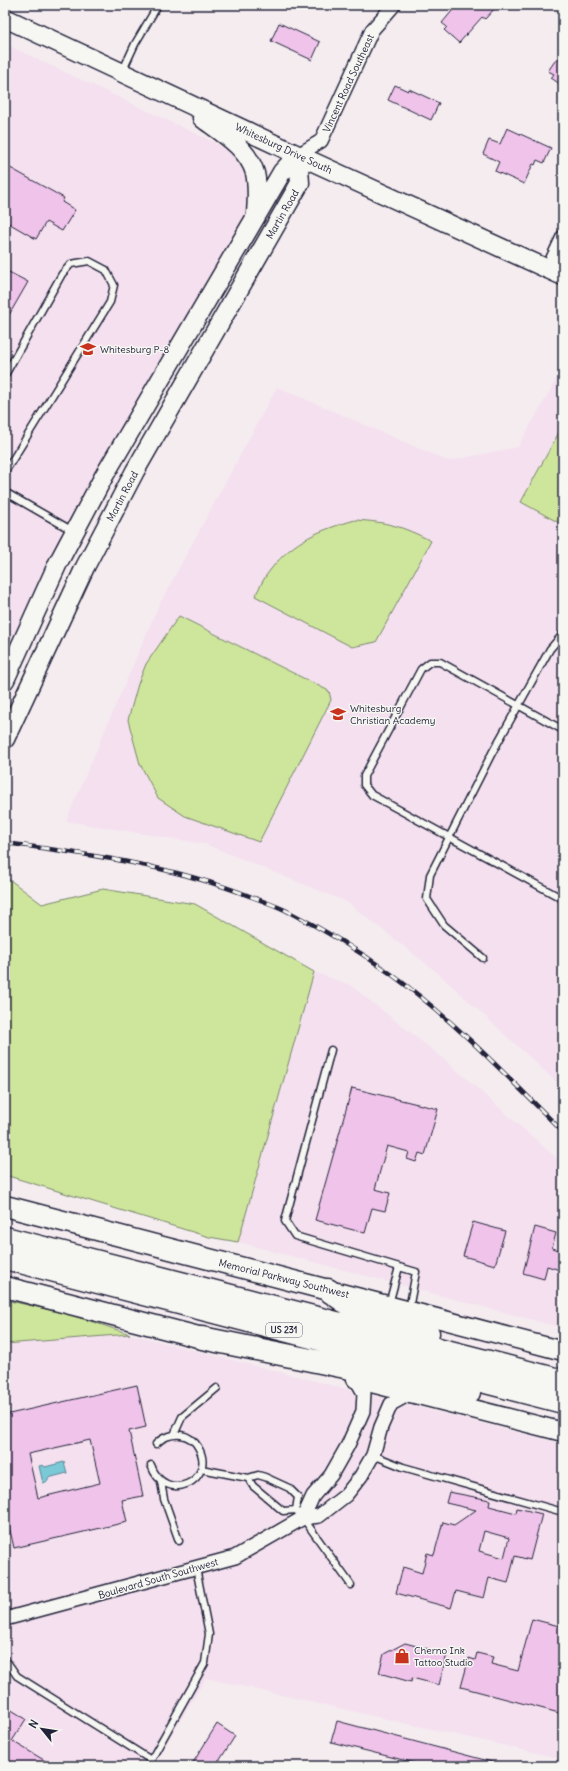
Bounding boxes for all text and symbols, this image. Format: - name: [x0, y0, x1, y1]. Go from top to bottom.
- street label: Vincent Road Southeast: [320, 31, 377, 134]
- street label: Whitesburg Drive South: [233, 120, 335, 177]
- street label: Martin Road: [263, 187, 302, 241]
- school or university icon: Whitesburg P-8: [79, 340, 97, 358]
- place label: Whitesburg P-8: [100, 343, 170, 356]
- street label: Martin Road: [104, 469, 141, 524]
- place label: Whitesburg Christian Academy: [350, 702, 435, 727]
- school or university icon: Whitesburg Christian Academy: [329, 705, 347, 723]
- street label: Memorial Parkway Southwest: [217, 1256, 351, 1301]
- road number: US 231: [266, 1323, 302, 1337]
- street label: Boulevard South Southwest: [97, 1555, 220, 1602]
- place label: Cherno Ink Tattoo Studio: [414, 1644, 473, 1669]
- shop icon: Cherno Ink Tattoo Studio: [393, 1647, 411, 1665]
- north arrow: [22, 1709, 62, 1749]
- text: N: [25, 1717, 41, 1731]

